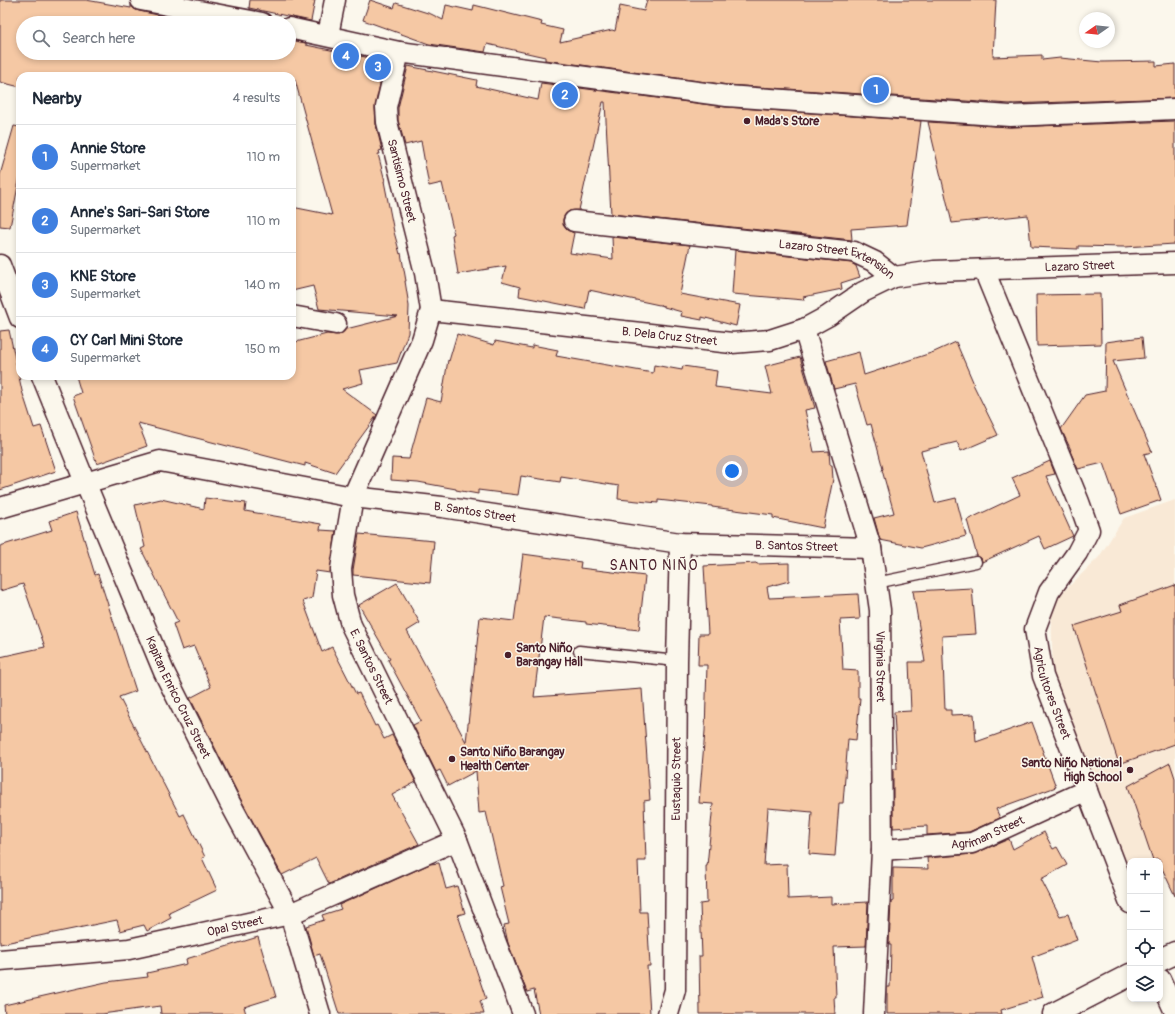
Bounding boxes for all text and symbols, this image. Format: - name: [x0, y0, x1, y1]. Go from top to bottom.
- north arrow: [1079, 12, 1115, 48]
- search box: [16, 16, 296, 60]
- icon: search: [30, 27, 52, 49]
- text: Search here: [62, 29, 135, 48]
- pin: 4: [333, 41, 359, 71]
- pin: 3: [365, 52, 391, 82]
- pin: 1: [863, 75, 889, 105]
- pin: 2: [552, 80, 578, 110]
- text: Nearby: [32, 88, 81, 109]
- text: 4 results: [233, 90, 280, 106]
- place label: Mada's Store: [755, 114, 820, 129]
- marker: Mada's Store: [742, 116, 752, 126]
- street label: Santisimo Street: [384, 137, 419, 224]
- text: Annie Store: [70, 139, 145, 158]
- text: 1: [42, 149, 48, 165]
- text: 110 m: [247, 149, 280, 165]
- text: Supermarket: [70, 158, 141, 174]
- text: Anne's Sari-Sari Store: [70, 203, 209, 222]
- text: 2: [41, 213, 49, 229]
- text: 110 m: [247, 213, 280, 229]
- text: Supermarket: [70, 222, 141, 238]
- street label: Lazaro Street Extension: [778, 237, 898, 283]
- street label: Lazaro Street: [1044, 258, 1115, 275]
- text: KNE Store: [70, 267, 136, 286]
- text: 3: [41, 277, 49, 293]
- text: 140 m: [244, 277, 280, 293]
- text: Supermarket: [70, 286, 141, 302]
- street label: B. Dela Cruz Street: [621, 324, 718, 349]
- text: CY Carl Mini Store: [70, 331, 183, 350]
- text: 4: [41, 341, 49, 357]
- text: 150 m: [245, 341, 280, 357]
- text: Supermarket: [70, 350, 141, 366]
- your location: [722, 461, 742, 481]
- street label: B. Santos Street: [433, 499, 517, 526]
- street label: B. Santos Street: [755, 538, 838, 555]
- district label: SANTO NIÑO: [609, 556, 699, 574]
- street label: E. Santos Street: [346, 627, 396, 707]
- street label: Virginia Street: [872, 631, 888, 702]
- street label: Kapitan Enrico Cruz Street: [142, 634, 213, 761]
- place label: Santo Niño Barangay Hall: [516, 641, 583, 670]
- street label: Agricultores Street: [1030, 645, 1074, 742]
- marker: Santo Niño Barangay Hall: [503, 650, 513, 660]
- street label: Eustaquio Street: [669, 737, 685, 821]
- place label: Santo Niño Barangay Health Center: [460, 745, 565, 774]
- marker: Santo Niño Barangay Health Center: [447, 754, 457, 764]
- place label: Santo Niño National High School: [1021, 756, 1122, 785]
- marker: Santo Niño National High School: [1125, 765, 1135, 775]
- street label: Agriman Street: [950, 813, 1027, 853]
- map controls: [1127, 858, 1163, 1002]
- button: +: [1127, 858, 1163, 894]
- button: −: [1127, 894, 1163, 930]
- street label: Opal Street: [206, 913, 265, 940]
- button: locate: [1127, 930, 1163, 966]
- button: layers: [1127, 966, 1163, 1002]

